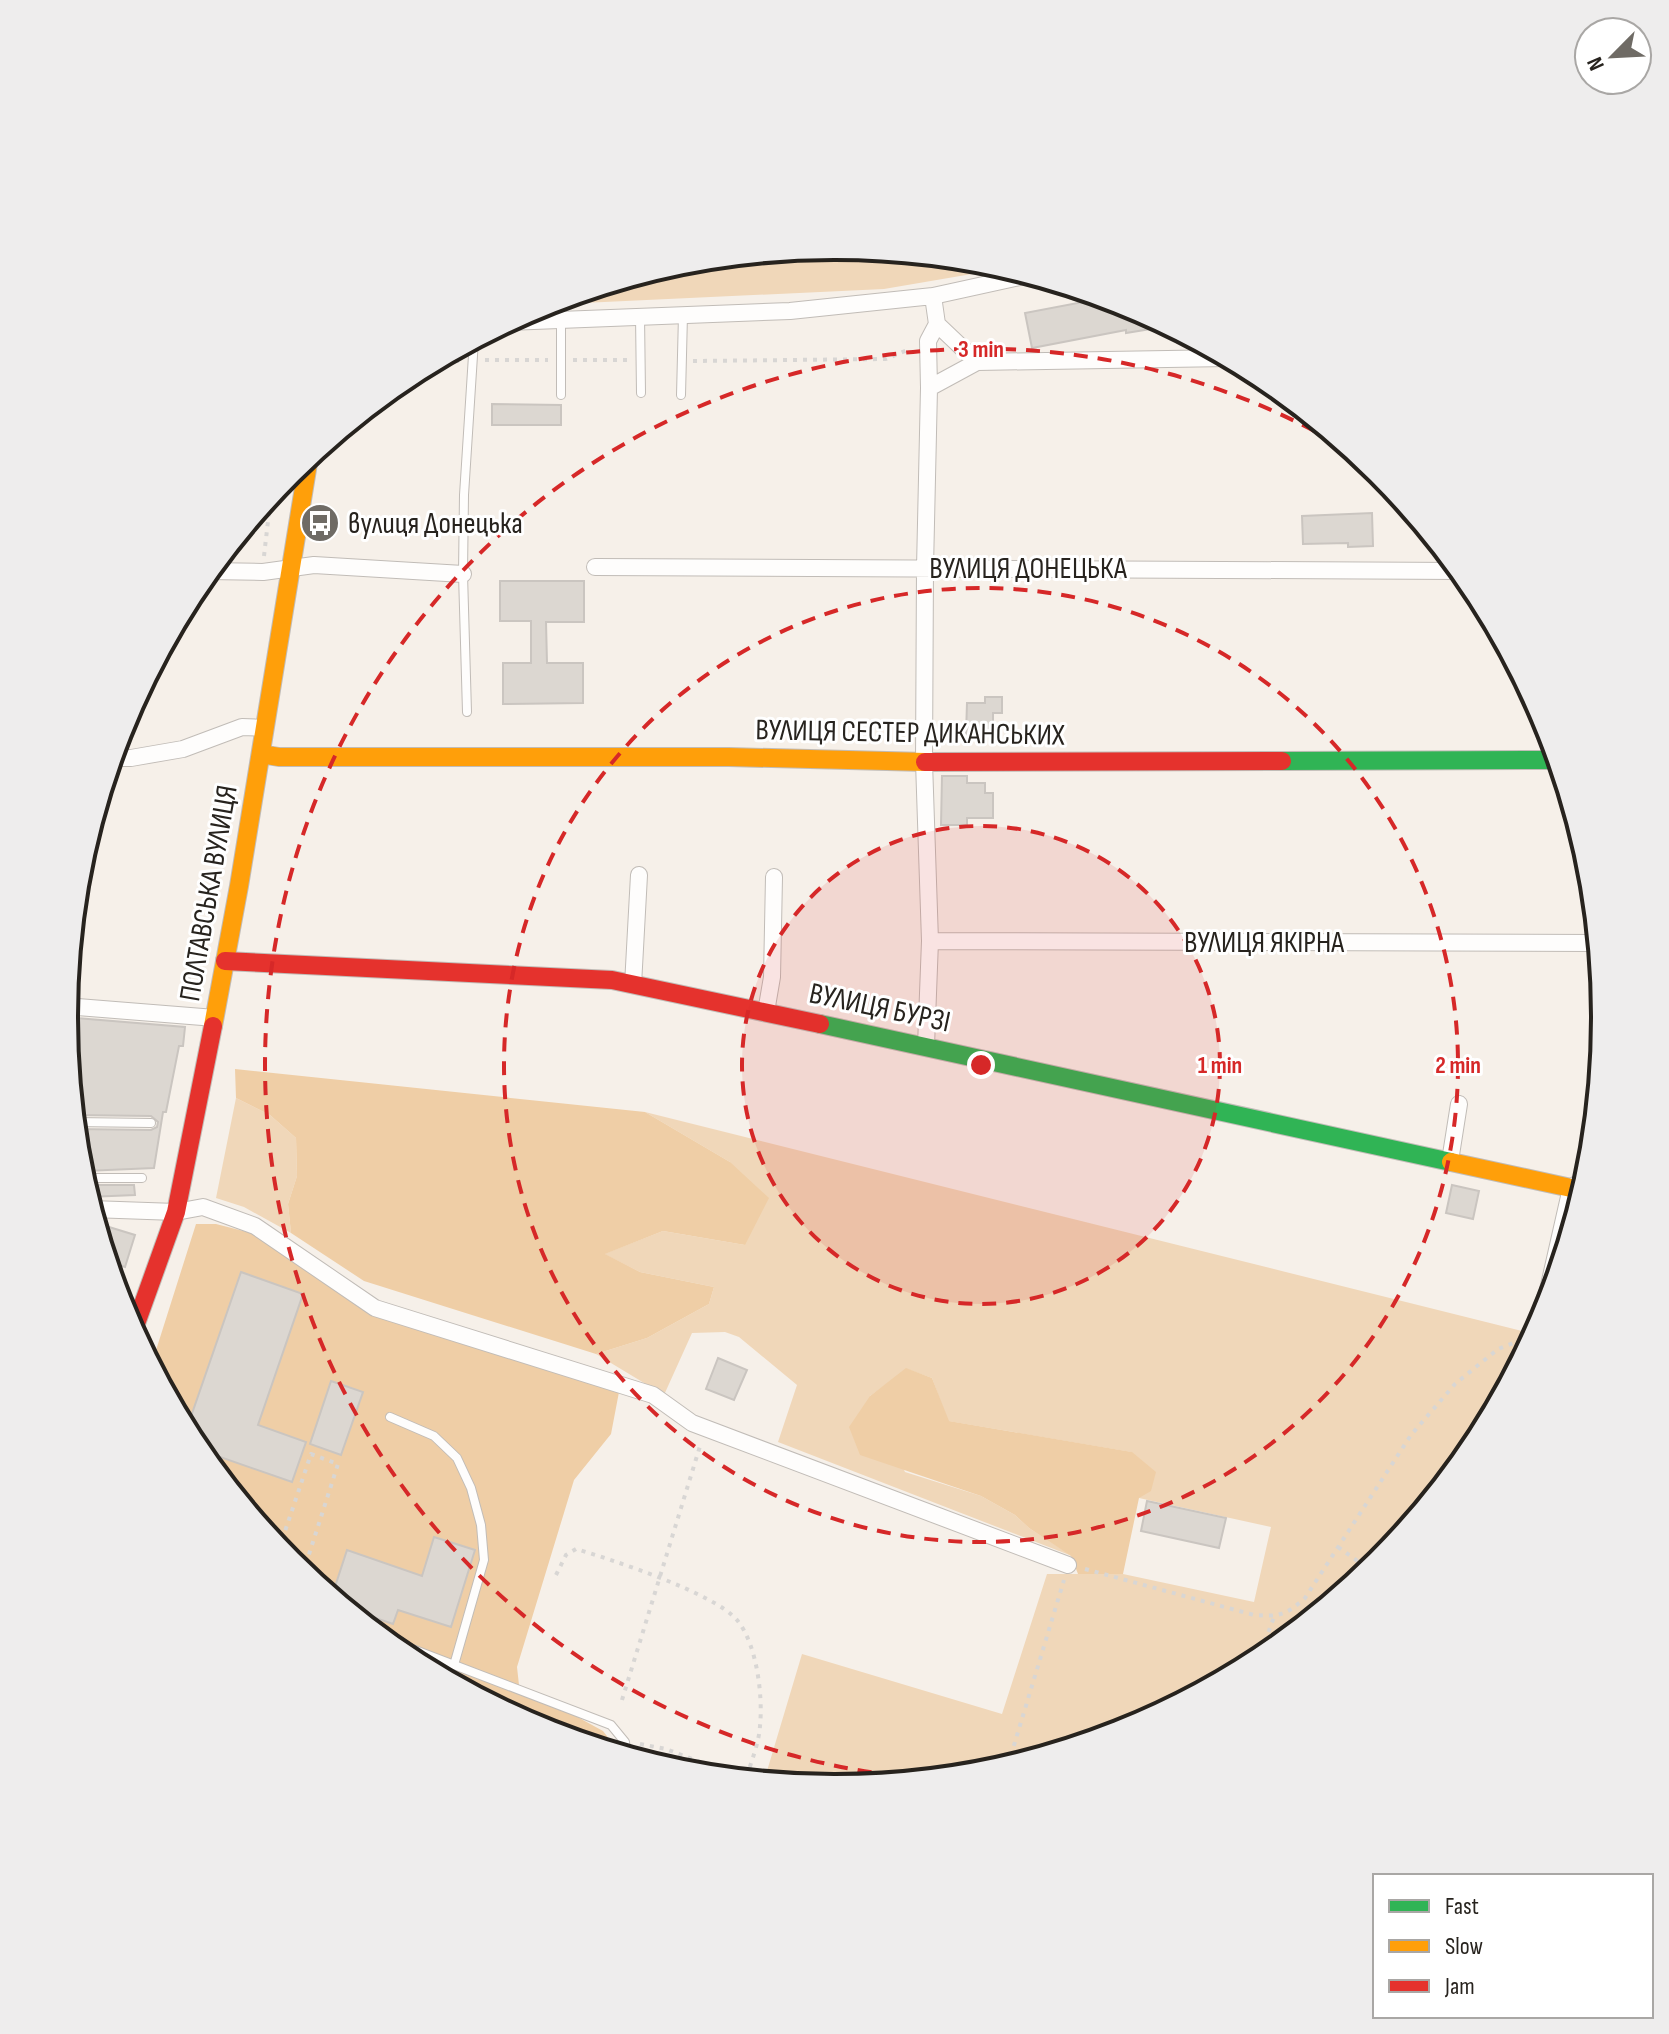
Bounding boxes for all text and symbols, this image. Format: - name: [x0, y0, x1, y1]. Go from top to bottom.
- north arrow: [1573, 16, 1653, 96]
- text: N: [1581, 53, 1611, 74]
- text: 3 min: [958, 335, 1004, 364]
- bus stop icon: вулиця Донецька: [299, 502, 341, 544]
- place label: вулиця Донецька: [348, 506, 523, 542]
- street label: ВУЛИЦЯ ДОНЕЦЬКА: [929, 551, 1127, 587]
- street label: ВУЛИЦЯ СЕСТЕР ДИКАНСЬКИХ: [755, 712, 1065, 754]
- street label: ПОЛТАВСЬКА ВУЛИЦЯ: [172, 782, 246, 1004]
- street label: ВУЛИЦЯ ЯКІРНА: [1184, 925, 1344, 961]
- street label: ВУЛИЦЯ БУРЗІ: [806, 975, 954, 1040]
- centre of rings: [967, 1051, 995, 1079]
- text: 1 min: [1198, 1051, 1242, 1080]
- text: 2 min: [1435, 1051, 1481, 1080]
- legend: [1373, 1874, 1653, 2018]
- text: Fast: [1445, 1892, 1479, 1921]
- text: Slow: [1445, 1932, 1483, 1961]
- text: Jam: [1444, 1972, 1475, 2001]

